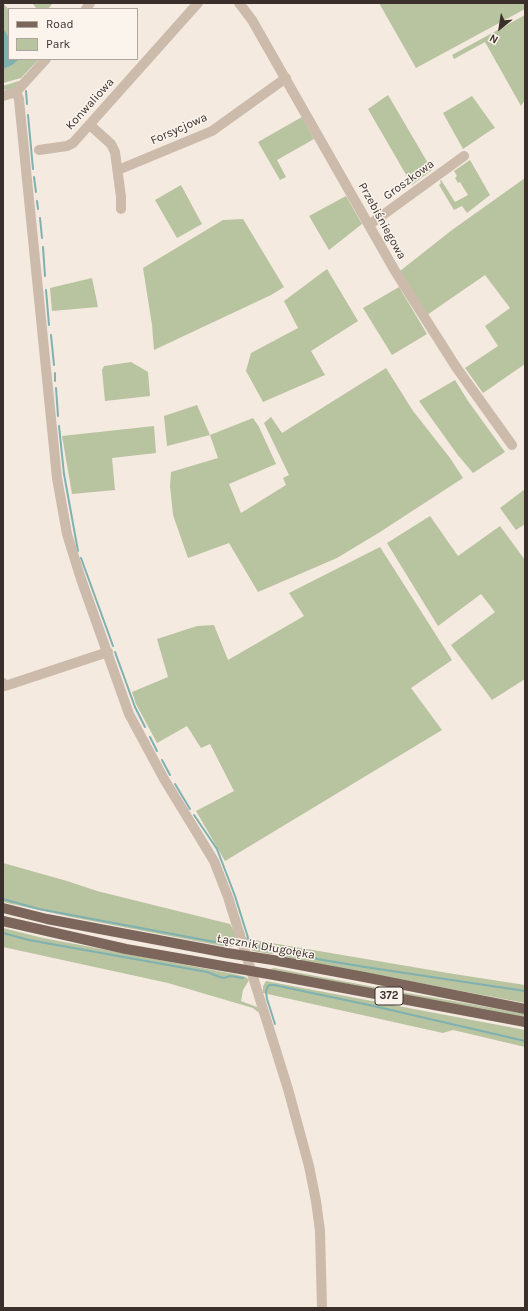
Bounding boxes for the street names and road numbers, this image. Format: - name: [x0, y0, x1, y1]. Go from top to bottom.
- street label: Konwaliowa: [63, 75, 117, 133]
- street label: Forsycjowa: [149, 110, 209, 148]
- street label: Groszkowa: [381, 157, 437, 203]
- street label: Przebiśniegowa: [355, 180, 409, 262]
- street label: Łącznik Długołęka: [216, 931, 316, 963]
- road number: 372: [375, 987, 403, 1005]

